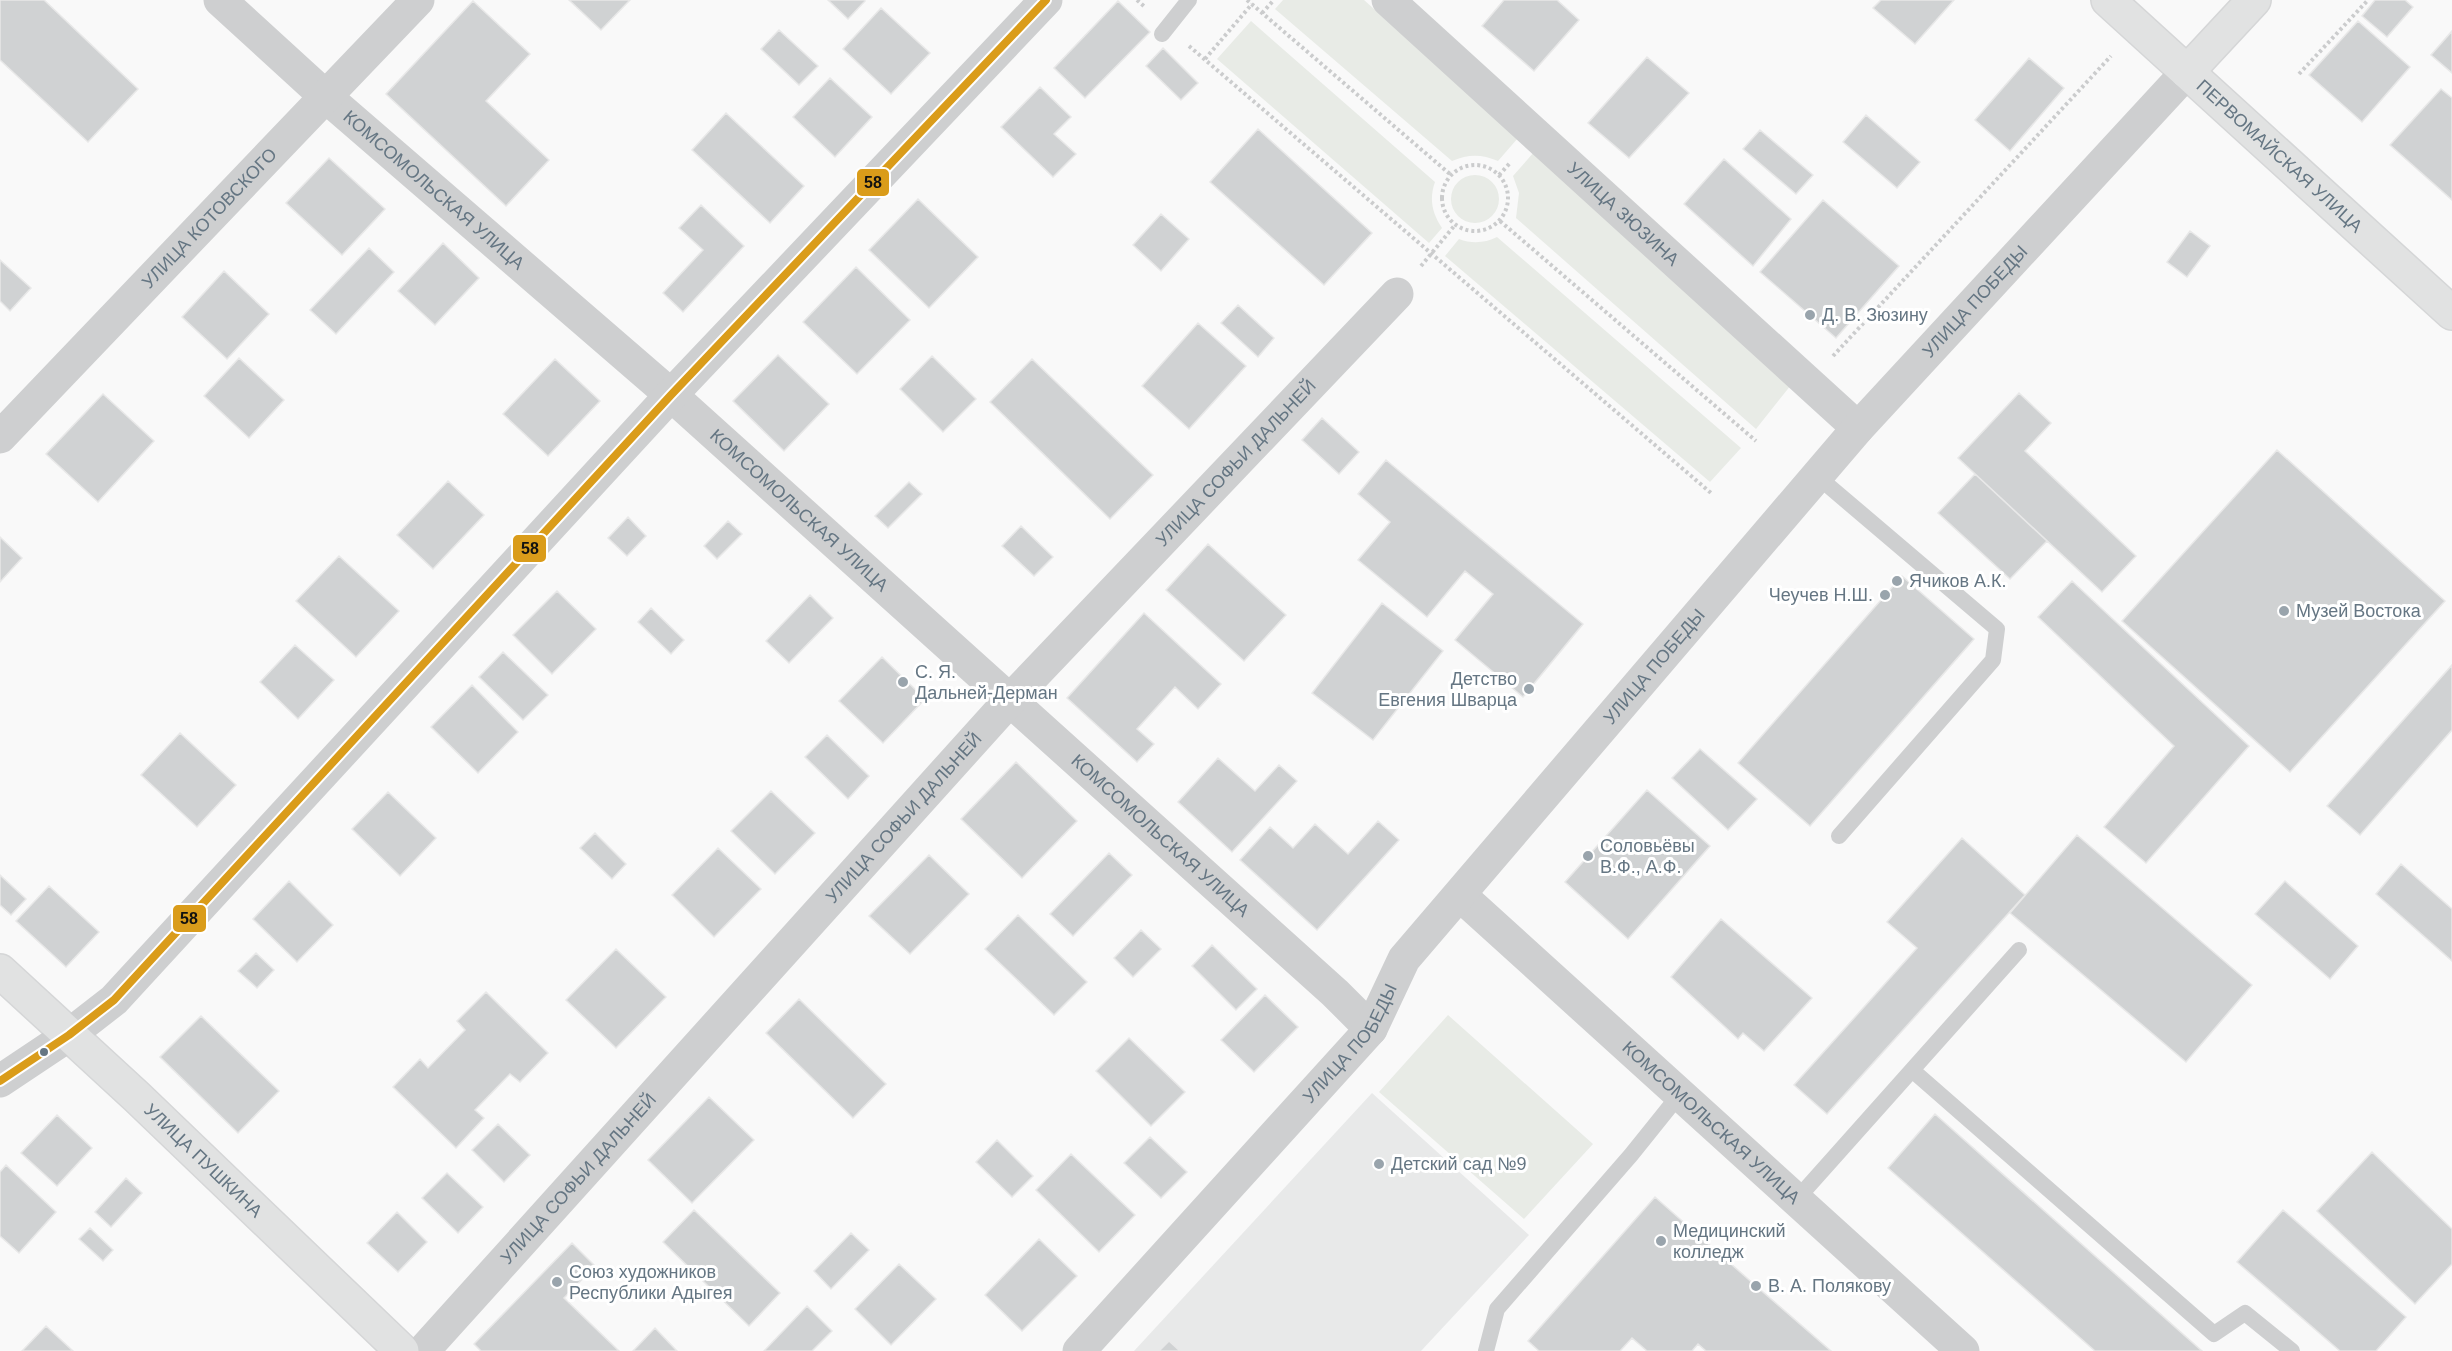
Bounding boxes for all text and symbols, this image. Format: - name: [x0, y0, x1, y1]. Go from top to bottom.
- street label: ПЕРВОМАЙСКАЯ УЛИЦА: [2193, 76, 2367, 236]
- street label: КОМСОМОЛЬСКАЯ УЛИЦА: [339, 106, 528, 274]
- street label: УЛИЦА КОТОВСКОГО: [138, 144, 281, 292]
- street label: УЛИЦА ЗЮЗИНА: [1563, 158, 1683, 270]
- line badge: 58: [856, 168, 890, 197]
- text: 58: [864, 174, 882, 191]
- street label: УЛИЦА ПОБЕДЫ: [1918, 241, 2031, 361]
- place label: Д. В. Зюзину: [1822, 305, 1928, 325]
- marker: Д. В. Зюзину: [1803, 308, 1817, 322]
- street label: УЛИЦА СОФЬИ ДАЛЬНЕЙ: [1152, 375, 1320, 550]
- street label: КОМСОМОЛЬСКАЯ УЛИЦА: [706, 425, 892, 596]
- line badge: 58: [512, 534, 547, 563]
- text: 58: [521, 540, 539, 557]
- place label: Ячиков А.К.: [1909, 571, 2007, 591]
- marker: Ячиков А.К.: [1890, 574, 1904, 588]
- place label: Чеучев Н.Ш.: [1769, 585, 1873, 605]
- marker: Чеучев Н.Ш.: [1878, 588, 1892, 602]
- place label: Музей Востока: [2296, 601, 2422, 621]
- marker: Музей Востока: [2277, 604, 2291, 618]
- street label: УЛИЦА ПОБЕДЫ: [1599, 605, 1709, 728]
- place label: С. Я. Дальней-Дерман: [915, 662, 1058, 703]
- place label: Детство Евгения Шварца: [1378, 669, 1518, 710]
- marker: С. Я. Дальней-Дерман: [896, 675, 910, 689]
- marker: Детство Евгения Шварца: [1522, 682, 1536, 696]
- street label: УЛИЦА СОФЬИ ДАЛЬНЕЙ: [822, 728, 986, 907]
- street label: КОМСОМОЛЬСКАЯ УЛИЦА: [1067, 750, 1253, 921]
- place label: Соловьёвы В.Ф., А.Ф.: [1600, 836, 1695, 877]
- marker: Соловьёвы В.Ф., А.Ф.: [1581, 849, 1595, 863]
- line badge: 58: [172, 904, 207, 933]
- text: 58: [180, 910, 198, 927]
- street label: УЛИЦА ПОБЕДЫ: [1299, 981, 1401, 1107]
- street label: КОМСОМОЛЬСКАЯ УЛИЦА: [1618, 1037, 1804, 1208]
- unlabelled marker: [38, 1046, 50, 1058]
- street label: УЛИЦА СОФЬИ ДАЛЬНЕЙ: [497, 1089, 660, 1268]
- street label: УЛИЦА ПУШКИНА: [140, 1100, 266, 1222]
- place label: Детский сад №9: [1391, 1154, 1526, 1174]
- marker: Детский сад №9: [1372, 1157, 1386, 1171]
- place label: Медицинский колледж: [1673, 1221, 1786, 1262]
- marker: Медицинский колледж: [1654, 1234, 1668, 1248]
- place label: Союз художников Республики Адыгея: [569, 1262, 733, 1303]
- marker: Союз художников Республики Адыгея: [550, 1275, 564, 1289]
- place label: В. А. Полякову: [1768, 1276, 1891, 1296]
- marker: В. А. Полякову: [1749, 1279, 1763, 1293]

